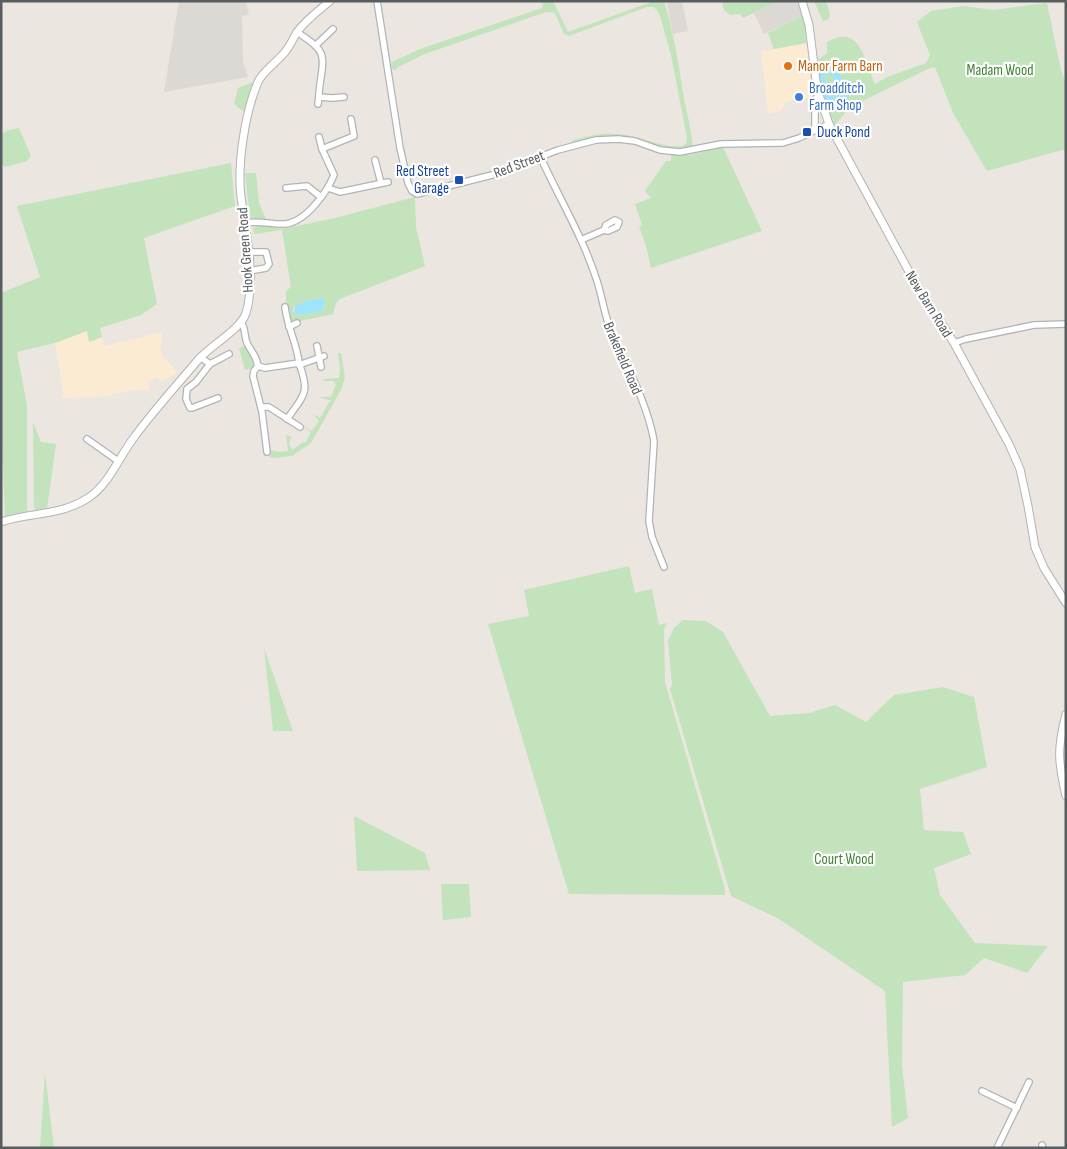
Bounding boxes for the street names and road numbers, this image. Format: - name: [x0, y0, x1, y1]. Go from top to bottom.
- street label: Red Street: [491, 146, 548, 183]
- street label: Hook Green Road: [233, 207, 258, 293]
- street label: New Barn Road: [901, 267, 957, 341]
- street label: Brakefield Road: [599, 319, 646, 397]

